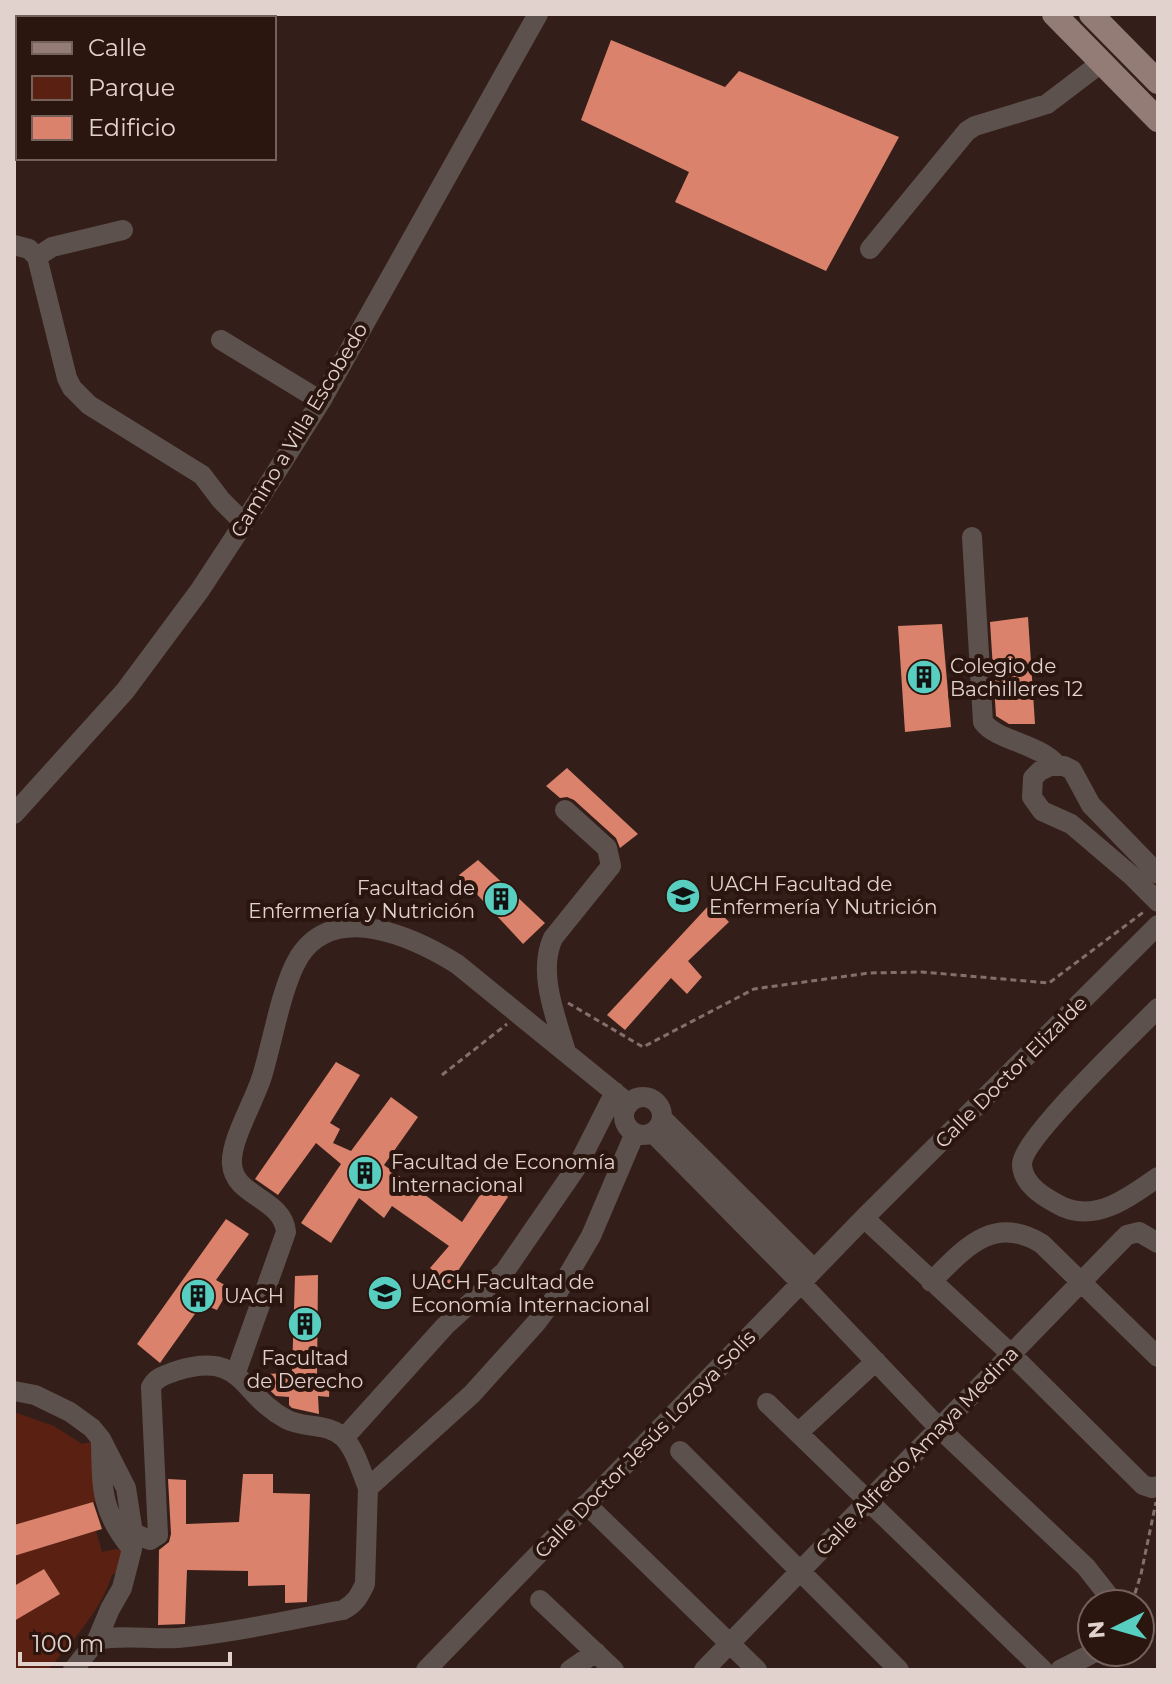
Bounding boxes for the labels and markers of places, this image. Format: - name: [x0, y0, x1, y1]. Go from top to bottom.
- place label: Colegio de Bachilleres 12: [950, 654, 1083, 701]
- building icon: Colegio de Bachilleres 12: [905, 658, 943, 696]
- place label: UACH Facultad de Enfermería Y Nutrición: [709, 872, 938, 919]
- place label: Facultad de Enfermería y Nutrición: [248, 876, 475, 923]
- school or university icon: UACH Facultad de Enfermería Y Nutrición: [664, 877, 702, 915]
- building icon: Facultad de Enfermería y Nutrición: [482, 880, 520, 918]
- place label: Facultad de Economía Internacional: [391, 1150, 615, 1197]
- building icon: Facultad de Economía Internacional: [346, 1154, 384, 1192]
- place label: UACH Facultad de Economía Internacional: [411, 1270, 650, 1317]
- school or university icon: UACH Facultad de Economía Internacional: [366, 1274, 404, 1312]
- building icon: UACH: [179, 1277, 217, 1315]
- place label: UACH: [224, 1284, 284, 1308]
- building icon: Facultad de Derecho: [286, 1305, 324, 1343]
- place label: Facultad de Derecho: [247, 1346, 363, 1393]

